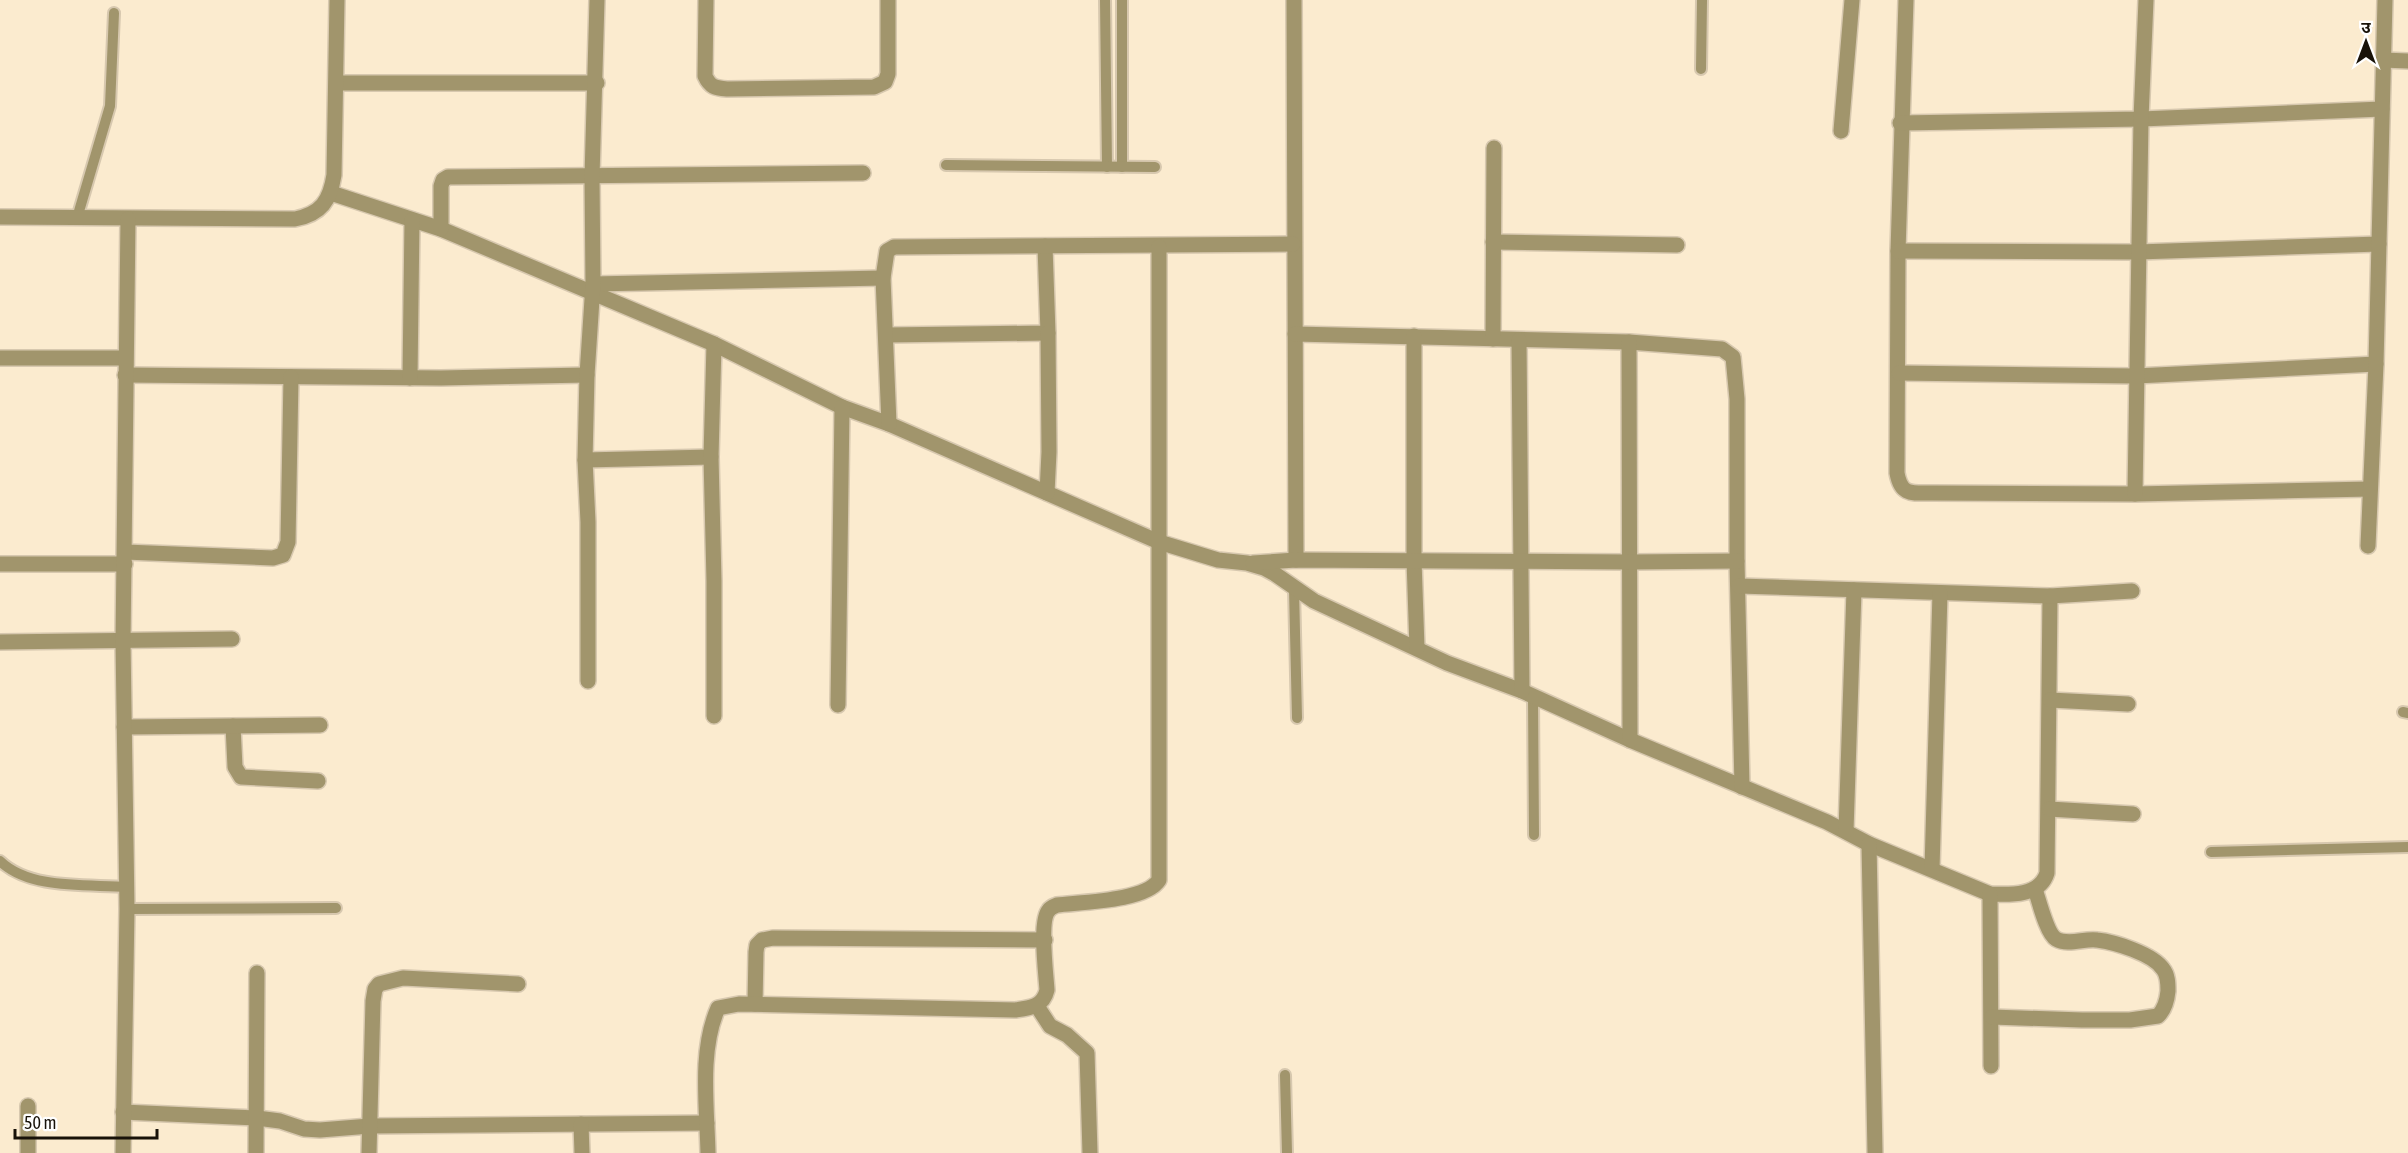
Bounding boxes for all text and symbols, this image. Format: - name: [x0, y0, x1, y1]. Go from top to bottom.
- north arrow: [2336, 12, 2396, 72]
- text: उ: [2361, 18, 2371, 36]
- scale bar: [15, 1102, 158, 1140]
- text: 50 m: [24, 1112, 56, 1133]

